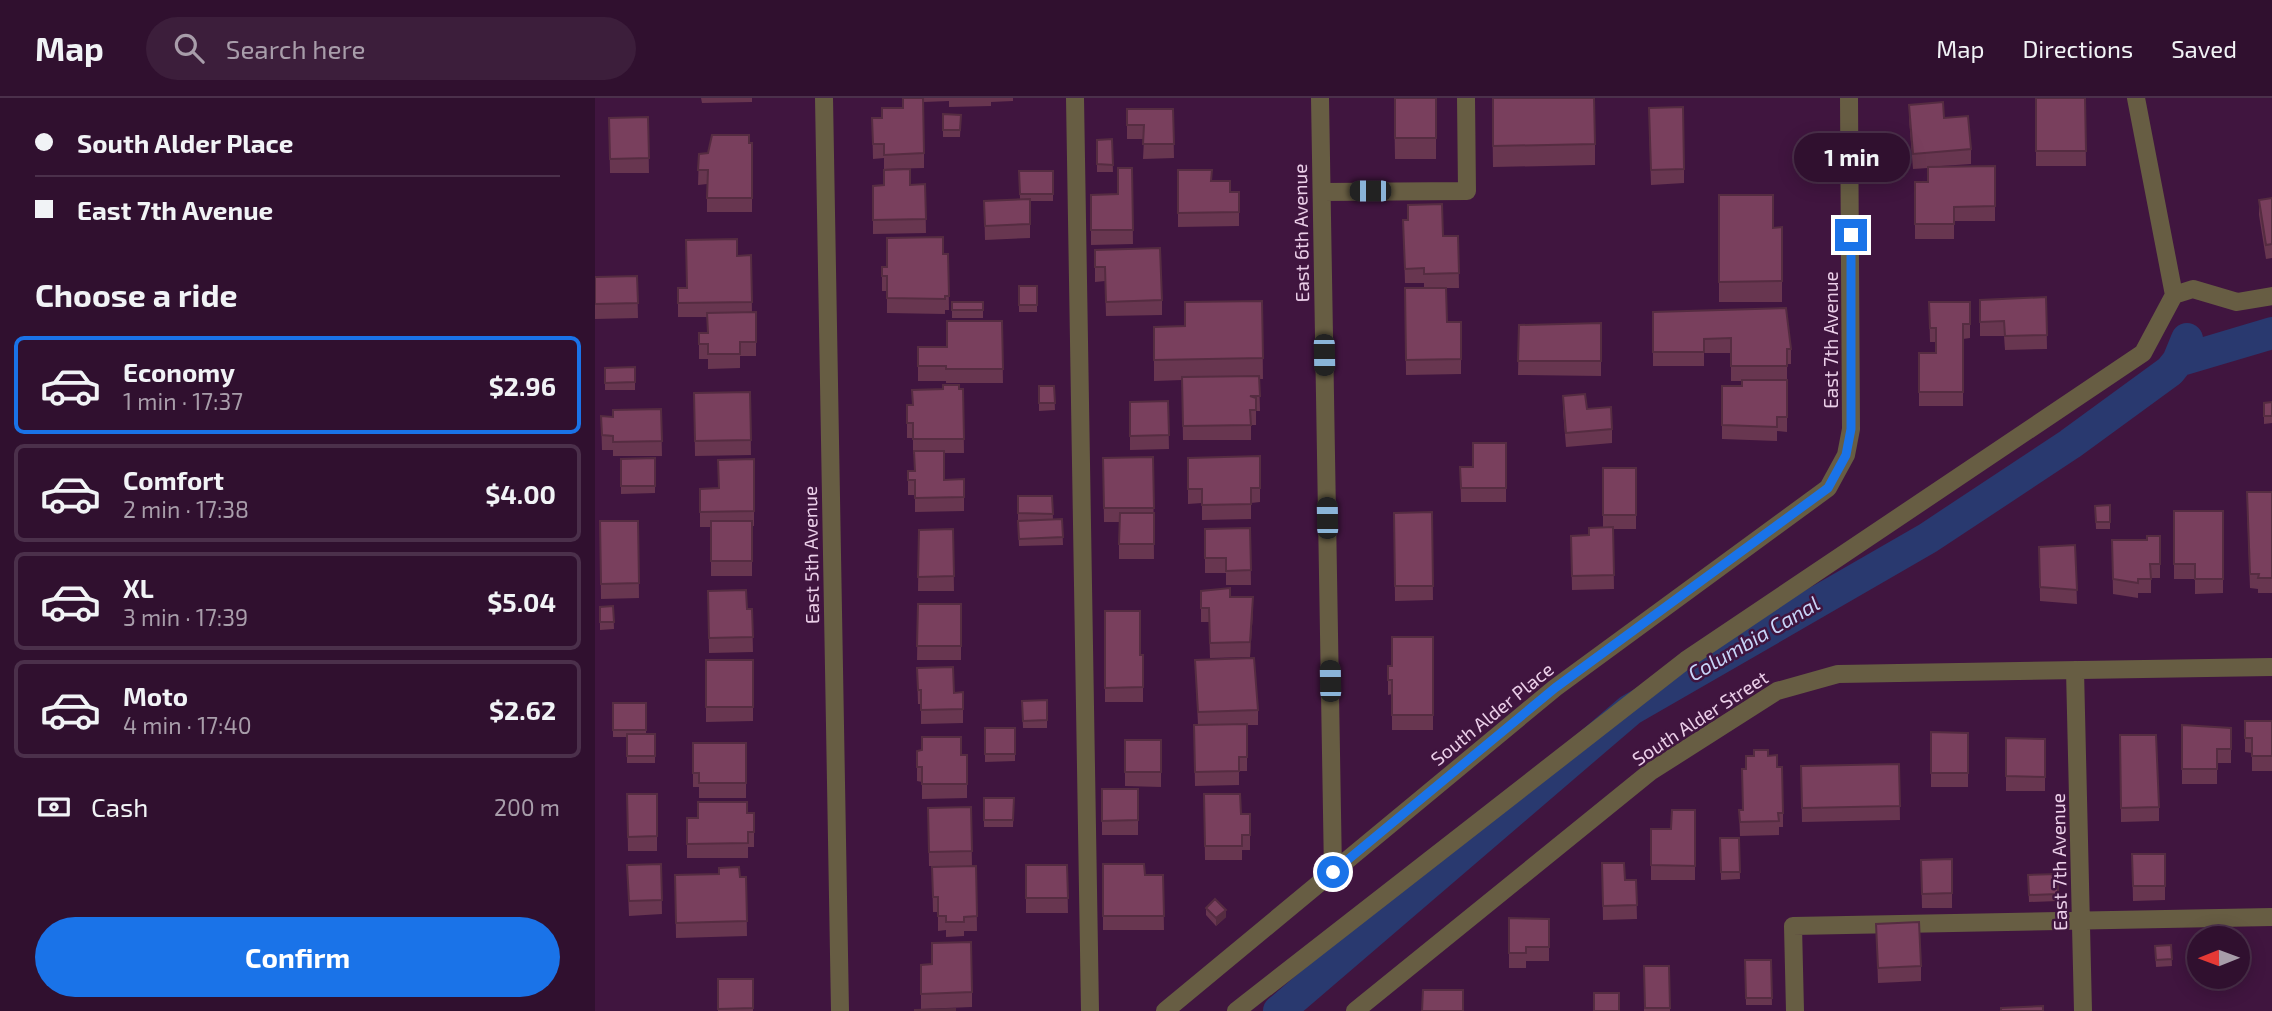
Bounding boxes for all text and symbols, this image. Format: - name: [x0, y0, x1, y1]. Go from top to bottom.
- search box: [146, 17, 636, 80]
- text: Map: [35, 28, 104, 68]
- icon: search: [170, 29, 208, 67]
- text: Search here: [226, 33, 365, 64]
- text: Map: [1936, 34, 1984, 63]
- text: Directions: [2022, 34, 2133, 63]
- text: Saved: [2171, 34, 2237, 63]
- text: South Alder Place: [77, 127, 293, 158]
- callout: 1 min: [1793, 134, 1909, 183]
- text: 1 min: [1824, 143, 1880, 171]
- street label: East 6th Avenue: [1288, 163, 1313, 303]
- car: [1350, 181, 1392, 202]
- text: East 7th Avenue: [77, 194, 273, 225]
- route end: [1835, 219, 1867, 251]
- street label: East 7th Avenue: [1819, 271, 1842, 409]
- text: Choose a ride: [35, 275, 238, 313]
- car: [1314, 334, 1335, 376]
- icon: car: [39, 354, 102, 417]
- text: Economy: [123, 356, 235, 387]
- text: $2.96: [489, 370, 556, 401]
- text: 1 min · 17:37: [123, 387, 243, 415]
- icon: car: [39, 462, 102, 525]
- text: Comfort: [123, 464, 224, 495]
- text: $4.00: [485, 478, 556, 509]
- street label: East 5th Avenue: [798, 486, 823, 624]
- text: 2 min · 17:38: [123, 495, 249, 523]
- car: [1317, 497, 1338, 539]
- icon: car: [39, 570, 102, 633]
- text: XL: [123, 572, 154, 603]
- text: $5.04: [487, 586, 556, 617]
- water label: Columbia Canal: [1683, 590, 1824, 686]
- text: 3 min · 17:39: [123, 603, 248, 631]
- street label: South Alder Place: [1426, 657, 1558, 770]
- car: [1320, 660, 1341, 702]
- street label: South Alder Street: [1628, 665, 1772, 770]
- icon: car: [39, 678, 102, 741]
- text: Moto: [123, 680, 188, 711]
- text: $2.62: [489, 694, 556, 725]
- text: 4 min · 17:40: [123, 711, 252, 739]
- icon: cash: [35, 788, 73, 826]
- text: Cash: [91, 791, 148, 822]
- text: 200 m: [494, 793, 560, 821]
- street label: East 7th Avenue: [2046, 793, 2071, 931]
- route start: [1317, 856, 1349, 888]
- button: Confirm: [35, 917, 560, 997]
- north arrow: [2187, 926, 2251, 989]
- map controls: [2187, 926, 2250, 989]

